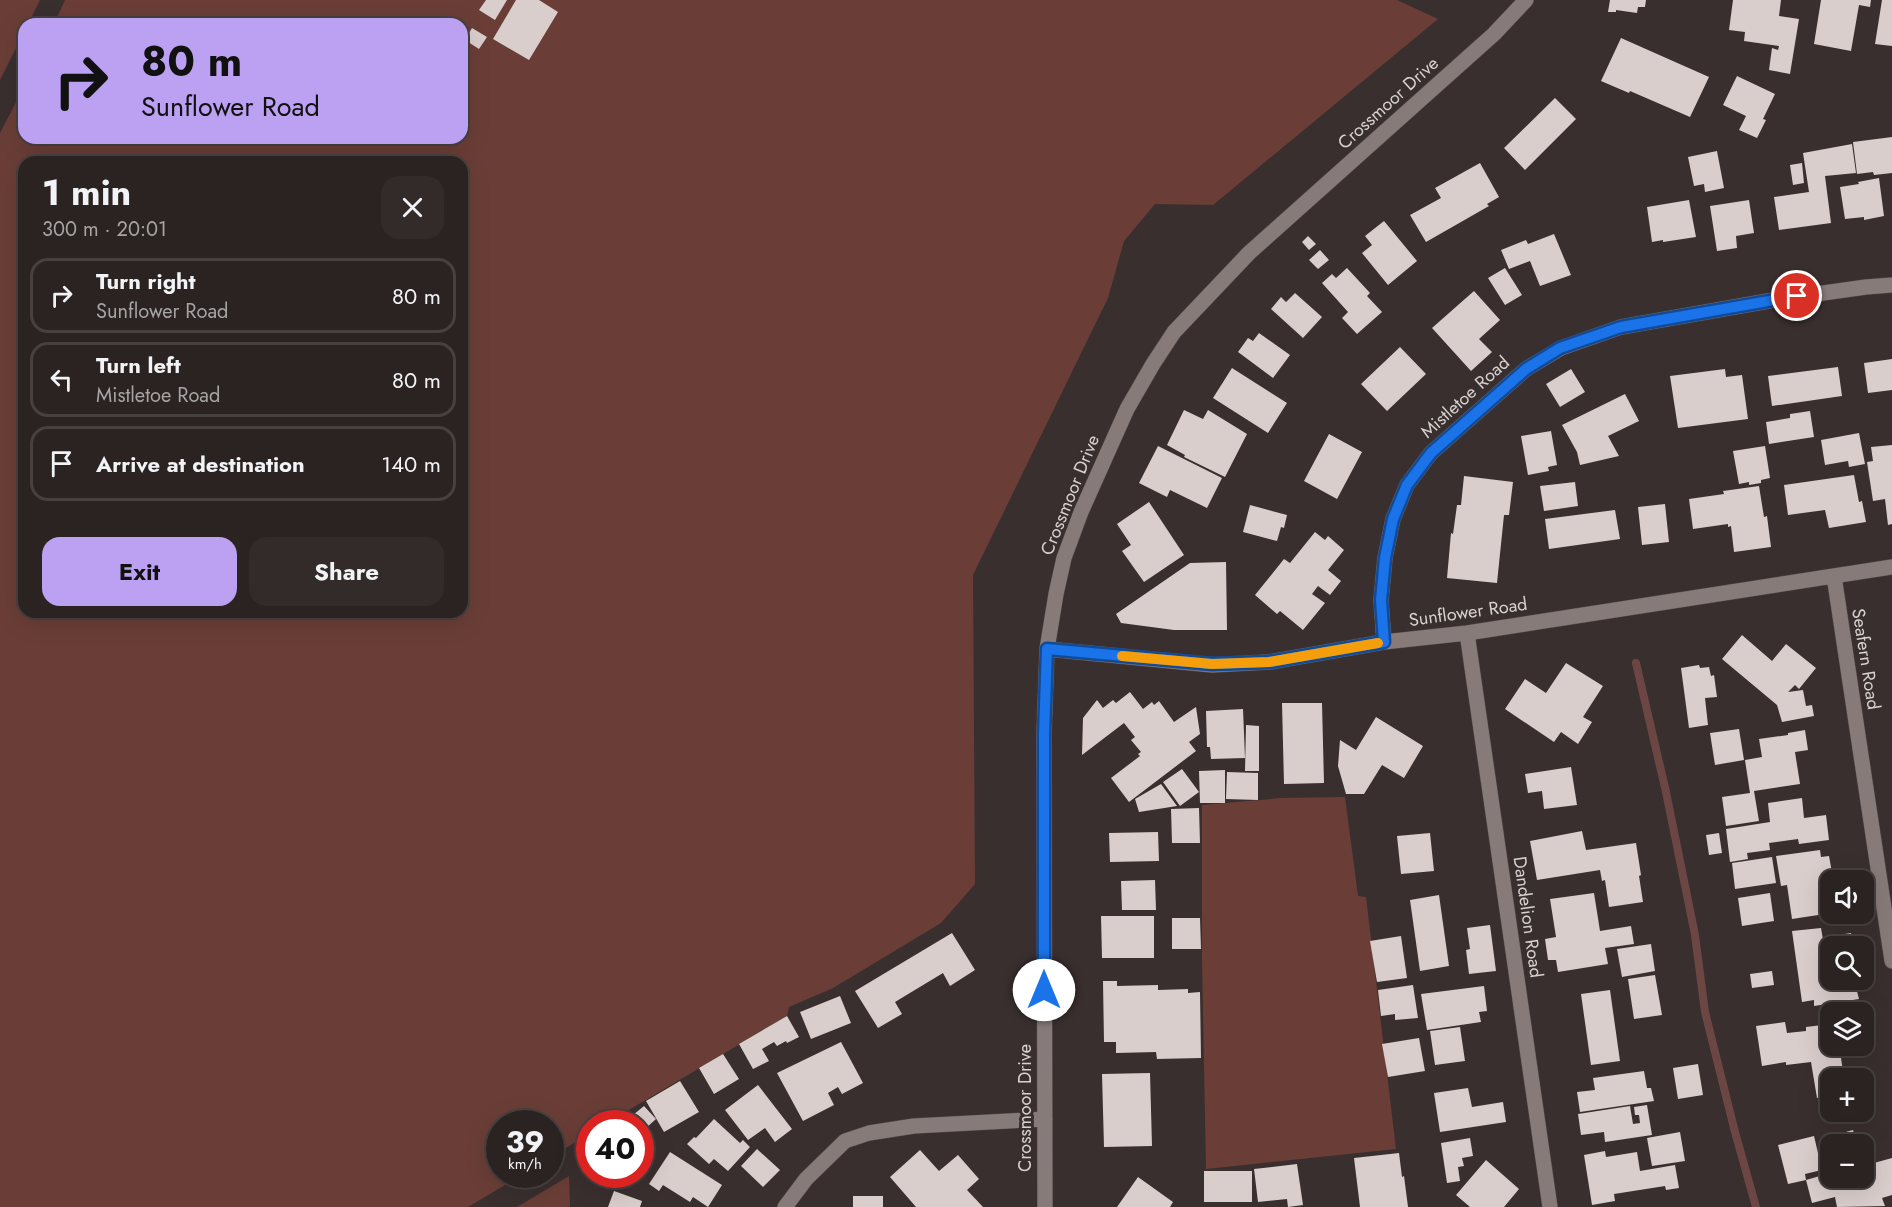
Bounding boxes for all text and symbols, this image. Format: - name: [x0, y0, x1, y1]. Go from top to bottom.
- text: 80 m: [141, 31, 242, 92]
- icon: right: [42, 42, 120, 120]
- street label: Crossmoor Drive: [1332, 51, 1444, 155]
- text: Sunflower Road: [141, 87, 320, 126]
- text: 1 min: [42, 166, 131, 218]
- button: close: [381, 176, 444, 239]
- text: 300 m · 20:01: [42, 215, 167, 244]
- text: Turn right: [96, 265, 196, 297]
- pin: [1771, 270, 1822, 321]
- icon: right: [45, 279, 78, 312]
- icon: arrive: [1780, 279, 1813, 312]
- text: 80 m: [392, 280, 441, 312]
- text: Sunflower Road: [96, 297, 229, 326]
- text: Turn left: [96, 349, 181, 381]
- street label: Mistletoe Road: [1415, 350, 1515, 444]
- icon: left: [45, 363, 78, 396]
- text: 80 m: [392, 364, 441, 396]
- text: Mistletoe Road: [96, 381, 220, 410]
- street label: Crossmoor Drive: [1034, 431, 1106, 559]
- icon: arrive: [45, 447, 78, 480]
- text: Arrive at destination: [96, 448, 305, 480]
- text: 140 m: [381, 448, 441, 480]
- button: Exit: [42, 537, 237, 606]
- button: Share: [249, 537, 444, 606]
- street label: Sunflower Road: [1407, 591, 1529, 633]
- street label: Seafern Road: [1845, 607, 1887, 711]
- street label: Dandelion Road: [1507, 855, 1549, 979]
- map controls: [1820, 870, 1874, 1188]
- button: sound: [1820, 870, 1874, 924]
- button: search: [1820, 936, 1874, 990]
- position arrow: [1012, 958, 1076, 1022]
- button: layers: [1820, 1002, 1874, 1056]
- street label: Crossmoor Drive: [1012, 1044, 1038, 1172]
- button: +: [1820, 1068, 1874, 1122]
- speed limit sign: 40: [576, 1110, 654, 1188]
- text: 39: [506, 1120, 544, 1163]
- button: −: [1820, 1134, 1874, 1188]
- text: km/h: [508, 1153, 542, 1175]

